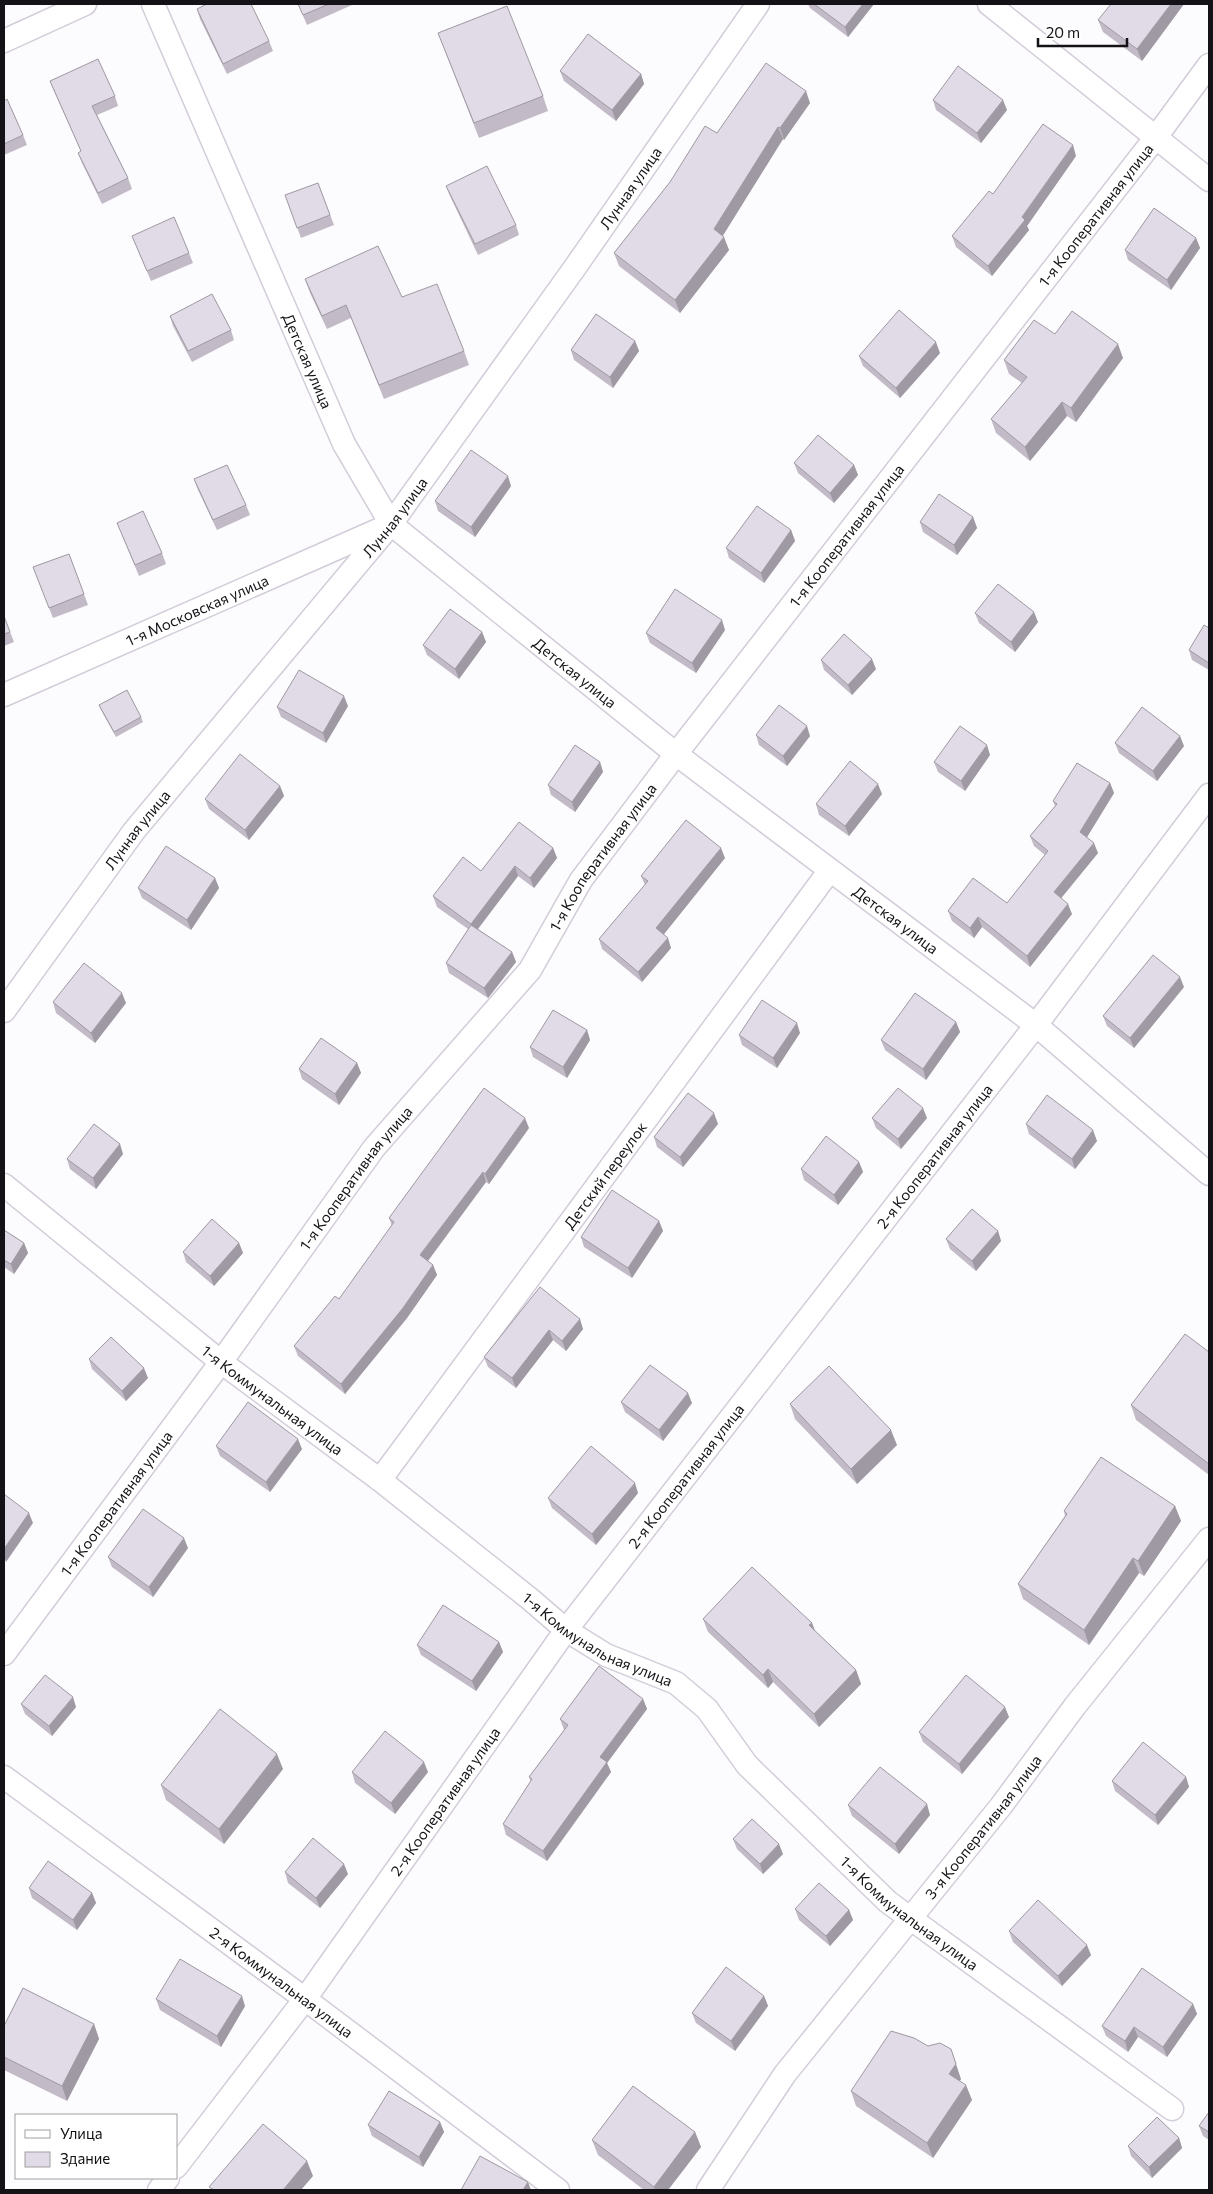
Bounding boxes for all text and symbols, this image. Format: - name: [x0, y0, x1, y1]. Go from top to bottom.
- scale bar: [1038, 15, 1127, 47]
- text: 20 m: [1046, 23, 1080, 41]
- street label: 1-я Кооперативная улица: [1034, 140, 1157, 290]
- street label: Лунная улица: [596, 143, 665, 232]
- street label: Детская улица: [279, 311, 336, 411]
- street label: 1-я Кооперативная улица: [785, 460, 907, 610]
- street label: Лунная улица: [358, 474, 431, 561]
- street label: 1-я Московская улица: [123, 571, 271, 649]
- street label: Детская улица: [530, 634, 620, 711]
- street label: 1-я Кооперативная улица: [545, 780, 660, 934]
- street label: Лунная улица: [100, 786, 174, 873]
- street label: Детская улица: [850, 882, 942, 957]
- street label: 2-я Кооперативная улица: [873, 1080, 996, 1232]
- street label: 1-я Кооперативная улица: [295, 1102, 416, 1253]
- street label: Детский переулок: [560, 1118, 650, 1232]
- street label: 1-я Коммунальная улица: [198, 1341, 347, 1459]
- street label: 2-я Кооперативная улица: [624, 1400, 747, 1552]
- street label: 1-я Кооперативная улица: [56, 1427, 176, 1579]
- street label: 1-я Коммунальная улица: [519, 1588, 675, 1690]
- street label: 2-я Кооперативная улица: [386, 1724, 504, 1879]
- street label: 3-я Кооперативная улица: [921, 1751, 1045, 1902]
- street label: 1-я Коммунальная улица: [837, 1852, 982, 1974]
- street label: 2-я Коммунальная улица: [206, 1923, 357, 2041]
- legend: [15, 2114, 178, 2179]
- text: Улица: [60, 2124, 102, 2142]
- text: Здание: [60, 2149, 110, 2167]

